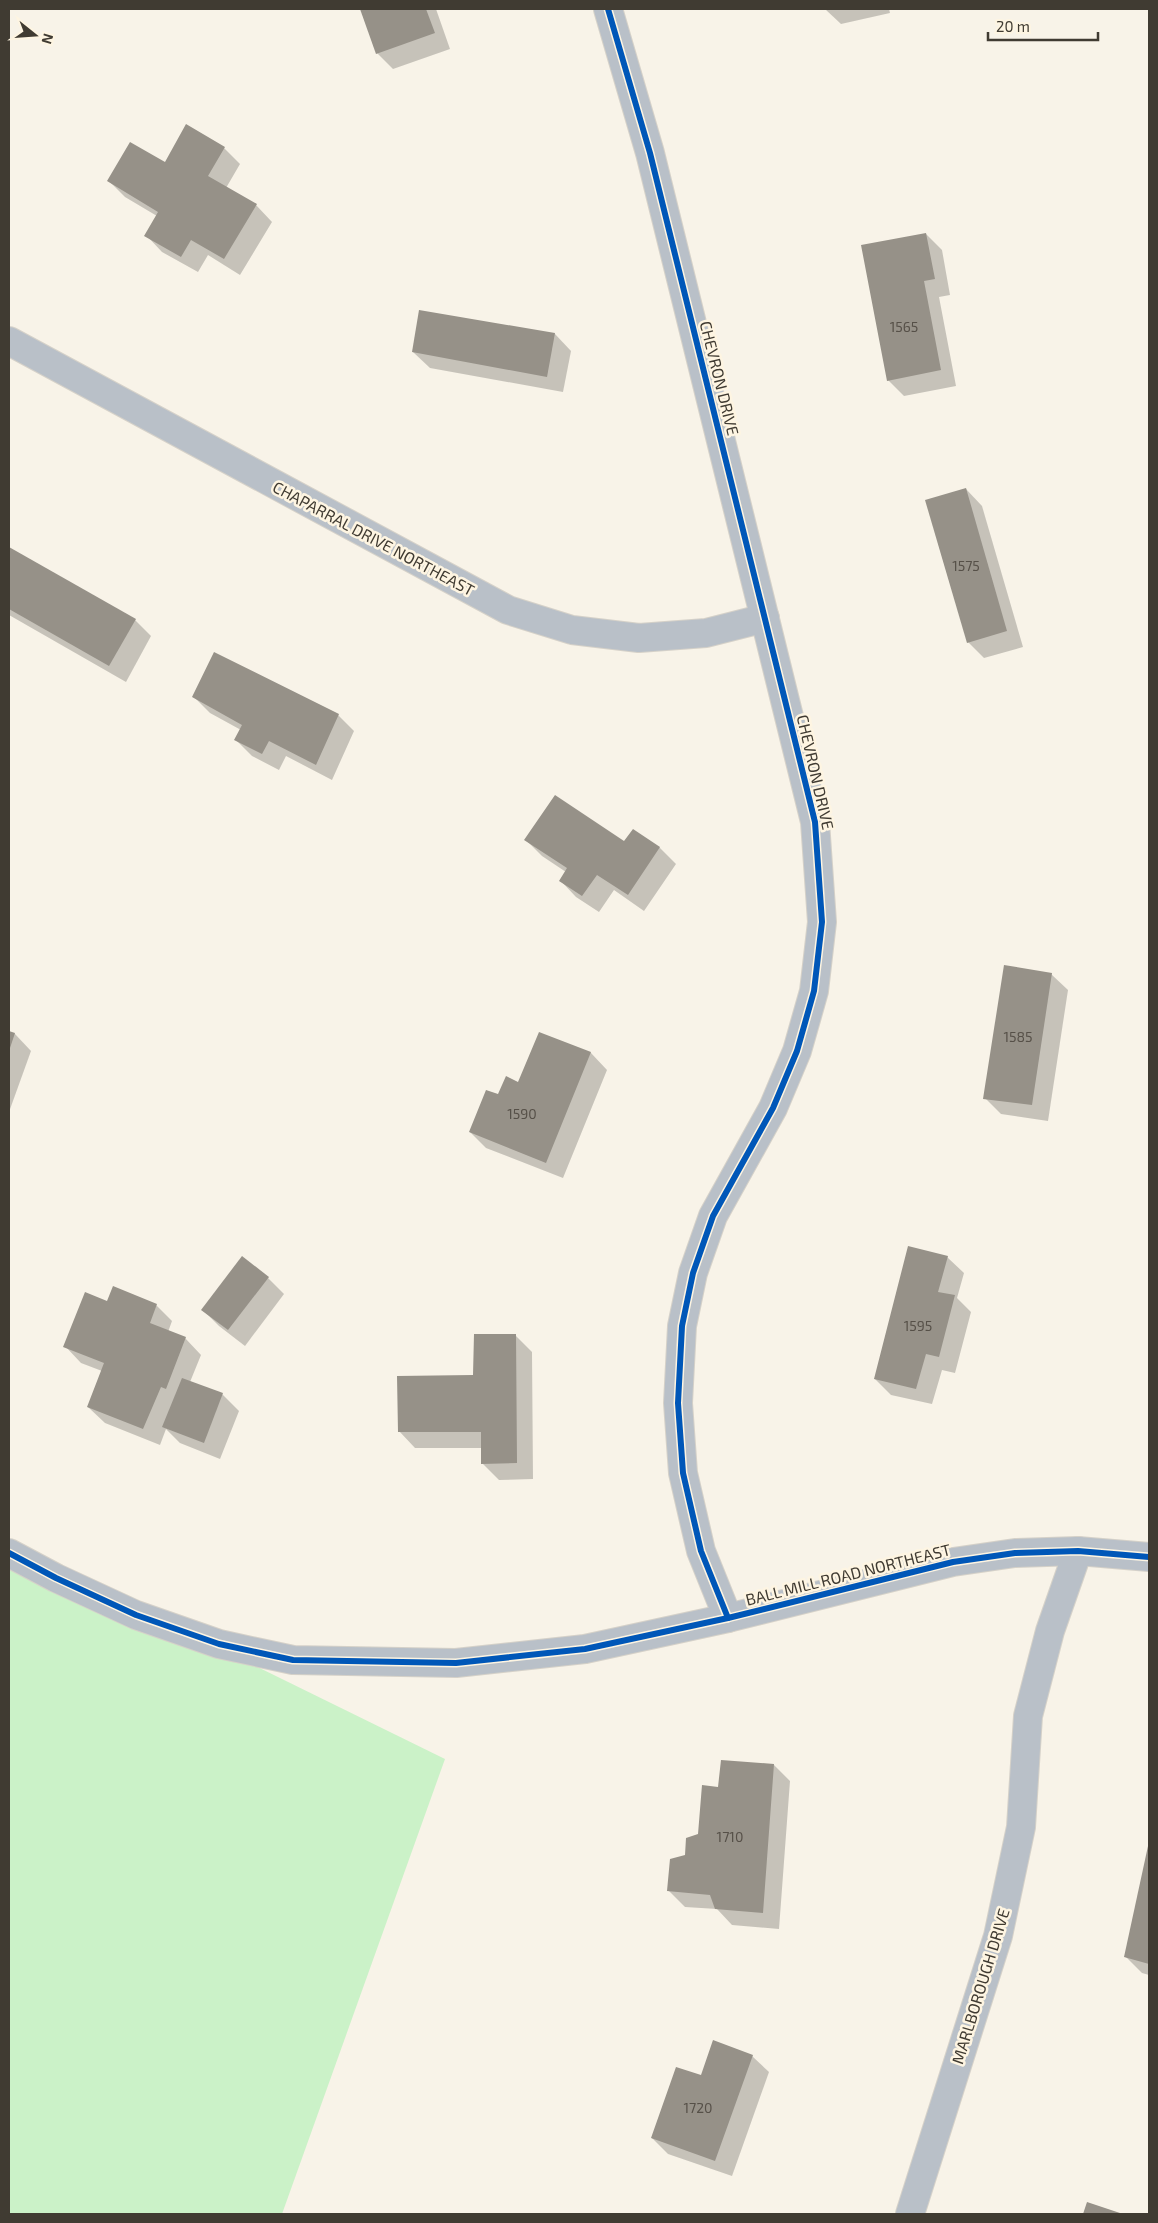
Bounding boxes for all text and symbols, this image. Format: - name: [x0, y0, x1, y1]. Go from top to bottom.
- north arrow: [10, 10, 60, 60]
- scale bar: [988, 10, 1098, 42]
- text: 20 m: [996, 17, 1030, 35]
- text: N: [38, 32, 58, 46]
- house number: 1565: [890, 318, 918, 335]
- street label: CHEVRON DRIVE: [697, 319, 743, 437]
- street label: CHAPARRAL DRIVE NORTHEAST: [270, 477, 478, 599]
- house number: 1575: [952, 557, 980, 574]
- street label: CHEVRON DRIVE: [794, 713, 838, 831]
- house number: 1585: [1003, 1028, 1033, 1045]
- house number: 1590: [507, 1105, 537, 1122]
- house number: 1595: [904, 1317, 932, 1334]
- street label: BALL MILL ROAD NORTHEAST: [743, 1539, 953, 1609]
- house number: 1710: [717, 1828, 743, 1845]
- street label: MARLBOROUGH DRIVE: [947, 1906, 1013, 2066]
- house number: 1720: [683, 2099, 713, 2116]

